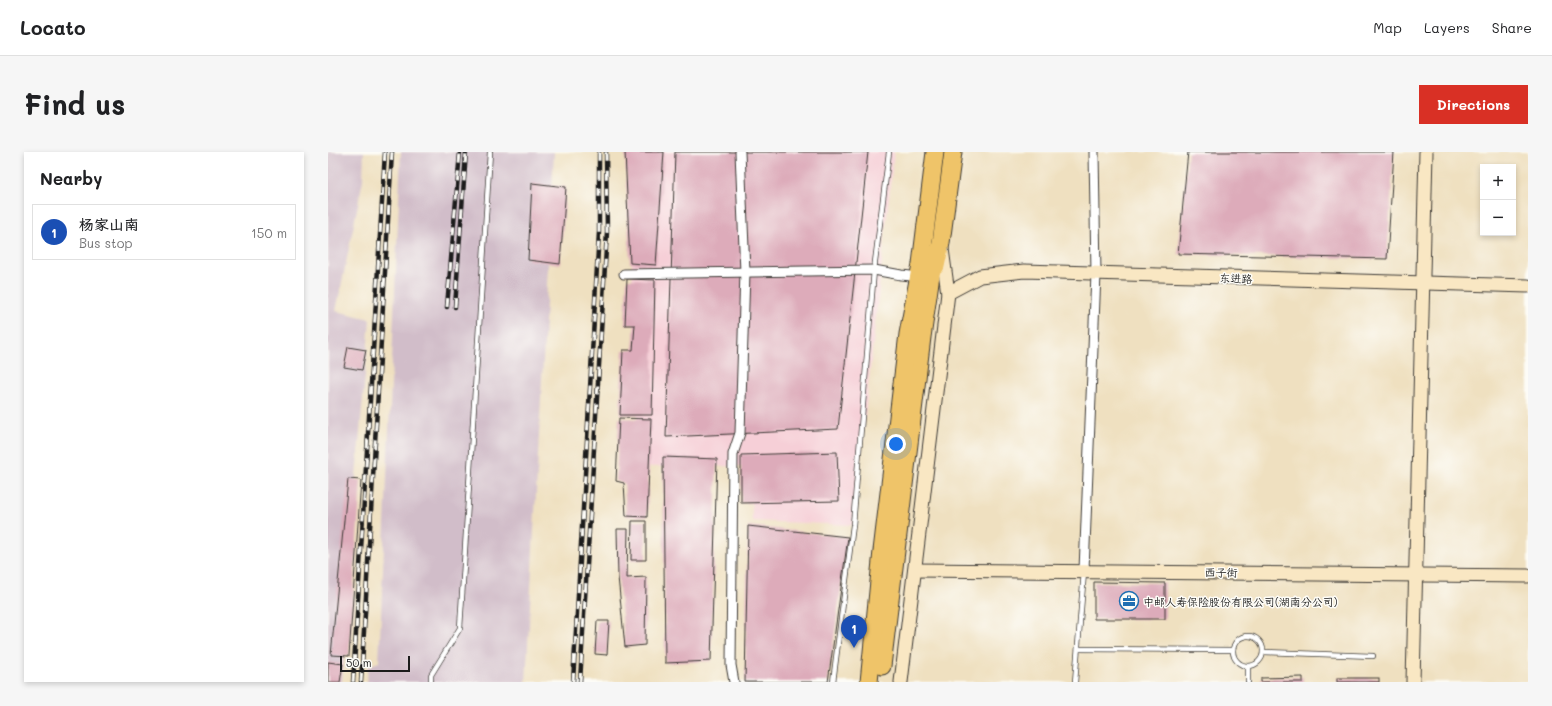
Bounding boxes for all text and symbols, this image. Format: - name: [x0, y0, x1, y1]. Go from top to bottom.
- text: Locato: [20, 15, 86, 40]
- text: Map: [1373, 18, 1402, 37]
- text: Layers: [1424, 18, 1470, 37]
- text: Share: [1492, 18, 1532, 37]
- button: Directions: [1419, 85, 1528, 124]
- text: Find us: [24, 86, 125, 122]
- map controls: [1480, 164, 1516, 236]
- button: +: [1480, 164, 1516, 200]
- text: Nearby: [40, 167, 102, 189]
- button: −: [1480, 200, 1516, 236]
- text: 杨家山南: [79, 214, 139, 234]
- text: 1: [51, 224, 57, 241]
- text: 150 m: [251, 224, 287, 241]
- text: Bus stop: [79, 234, 132, 251]
- street label: 东进路: [1219, 270, 1253, 286]
- your location: [886, 434, 906, 454]
- street label: 西子街: [1204, 564, 1239, 580]
- office icon: 中邮人寿保险股份有限公司(湖南分公司): [1118, 590, 1140, 612]
- place label: 中邮人寿保险股份有限公司(湖南分公司): [1143, 594, 1338, 609]
- pin: 1: [841, 615, 867, 648]
- scale bar: [340, 654, 410, 673]
- text: 50 m: [346, 655, 372, 670]

